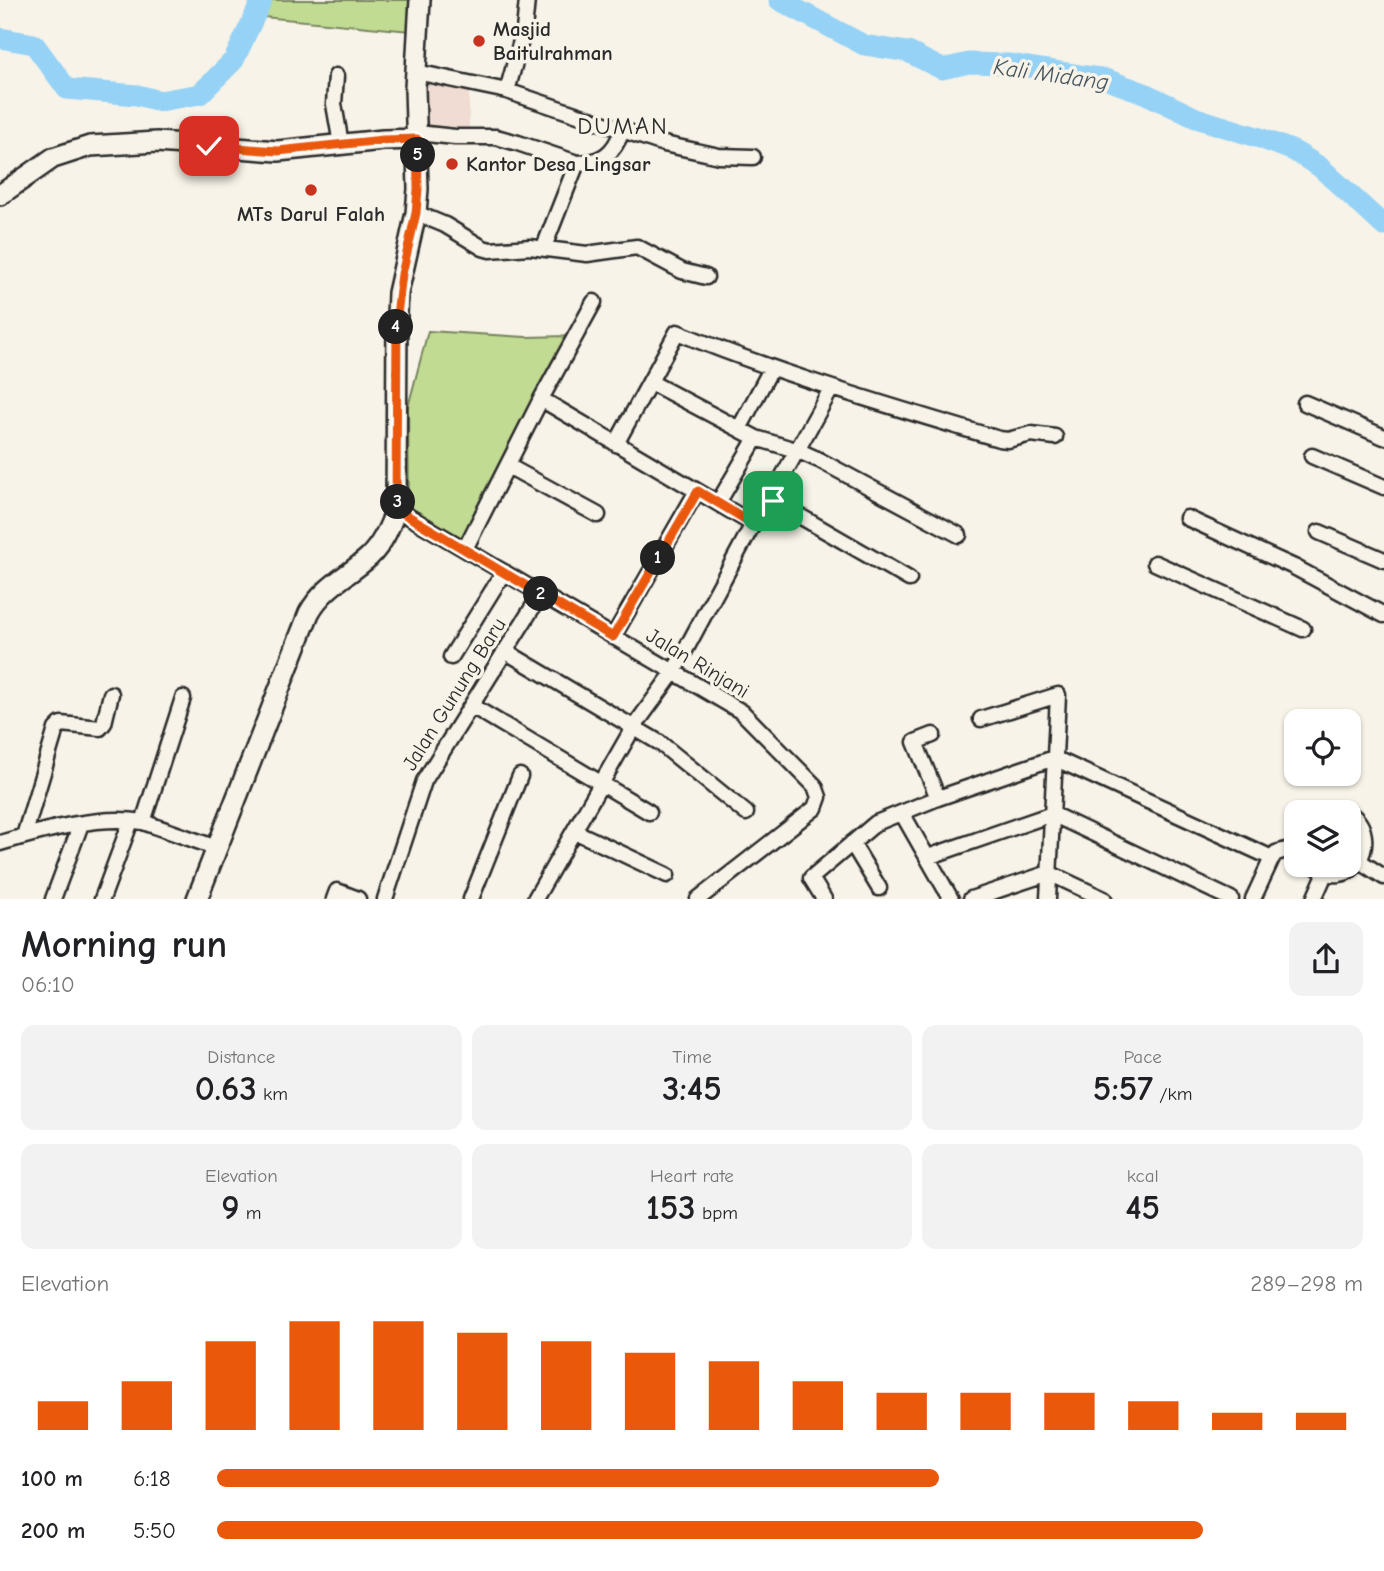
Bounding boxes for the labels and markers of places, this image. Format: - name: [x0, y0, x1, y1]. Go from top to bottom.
- place label: Masjid Baitulrahman: [493, 17, 613, 65]
- marker: Masjid Baitulrahman: [471, 33, 487, 49]
- pin: [179, 116, 239, 176]
- pin: 5: [400, 138, 436, 172]
- place label: Kantor Desa Lingsar: [466, 152, 651, 176]
- marker: Kantor Desa Lingsar: [444, 156, 460, 172]
- marker: MTs Darul Falah: [303, 182, 319, 198]
- place label: MTs Darul Falah: [237, 202, 385, 226]
- pin: 4: [378, 310, 414, 344]
- pin: [743, 471, 803, 531]
- pin: 3: [380, 484, 416, 520]
- pin: 1: [640, 540, 676, 576]
- pin: 2: [524, 576, 558, 612]

